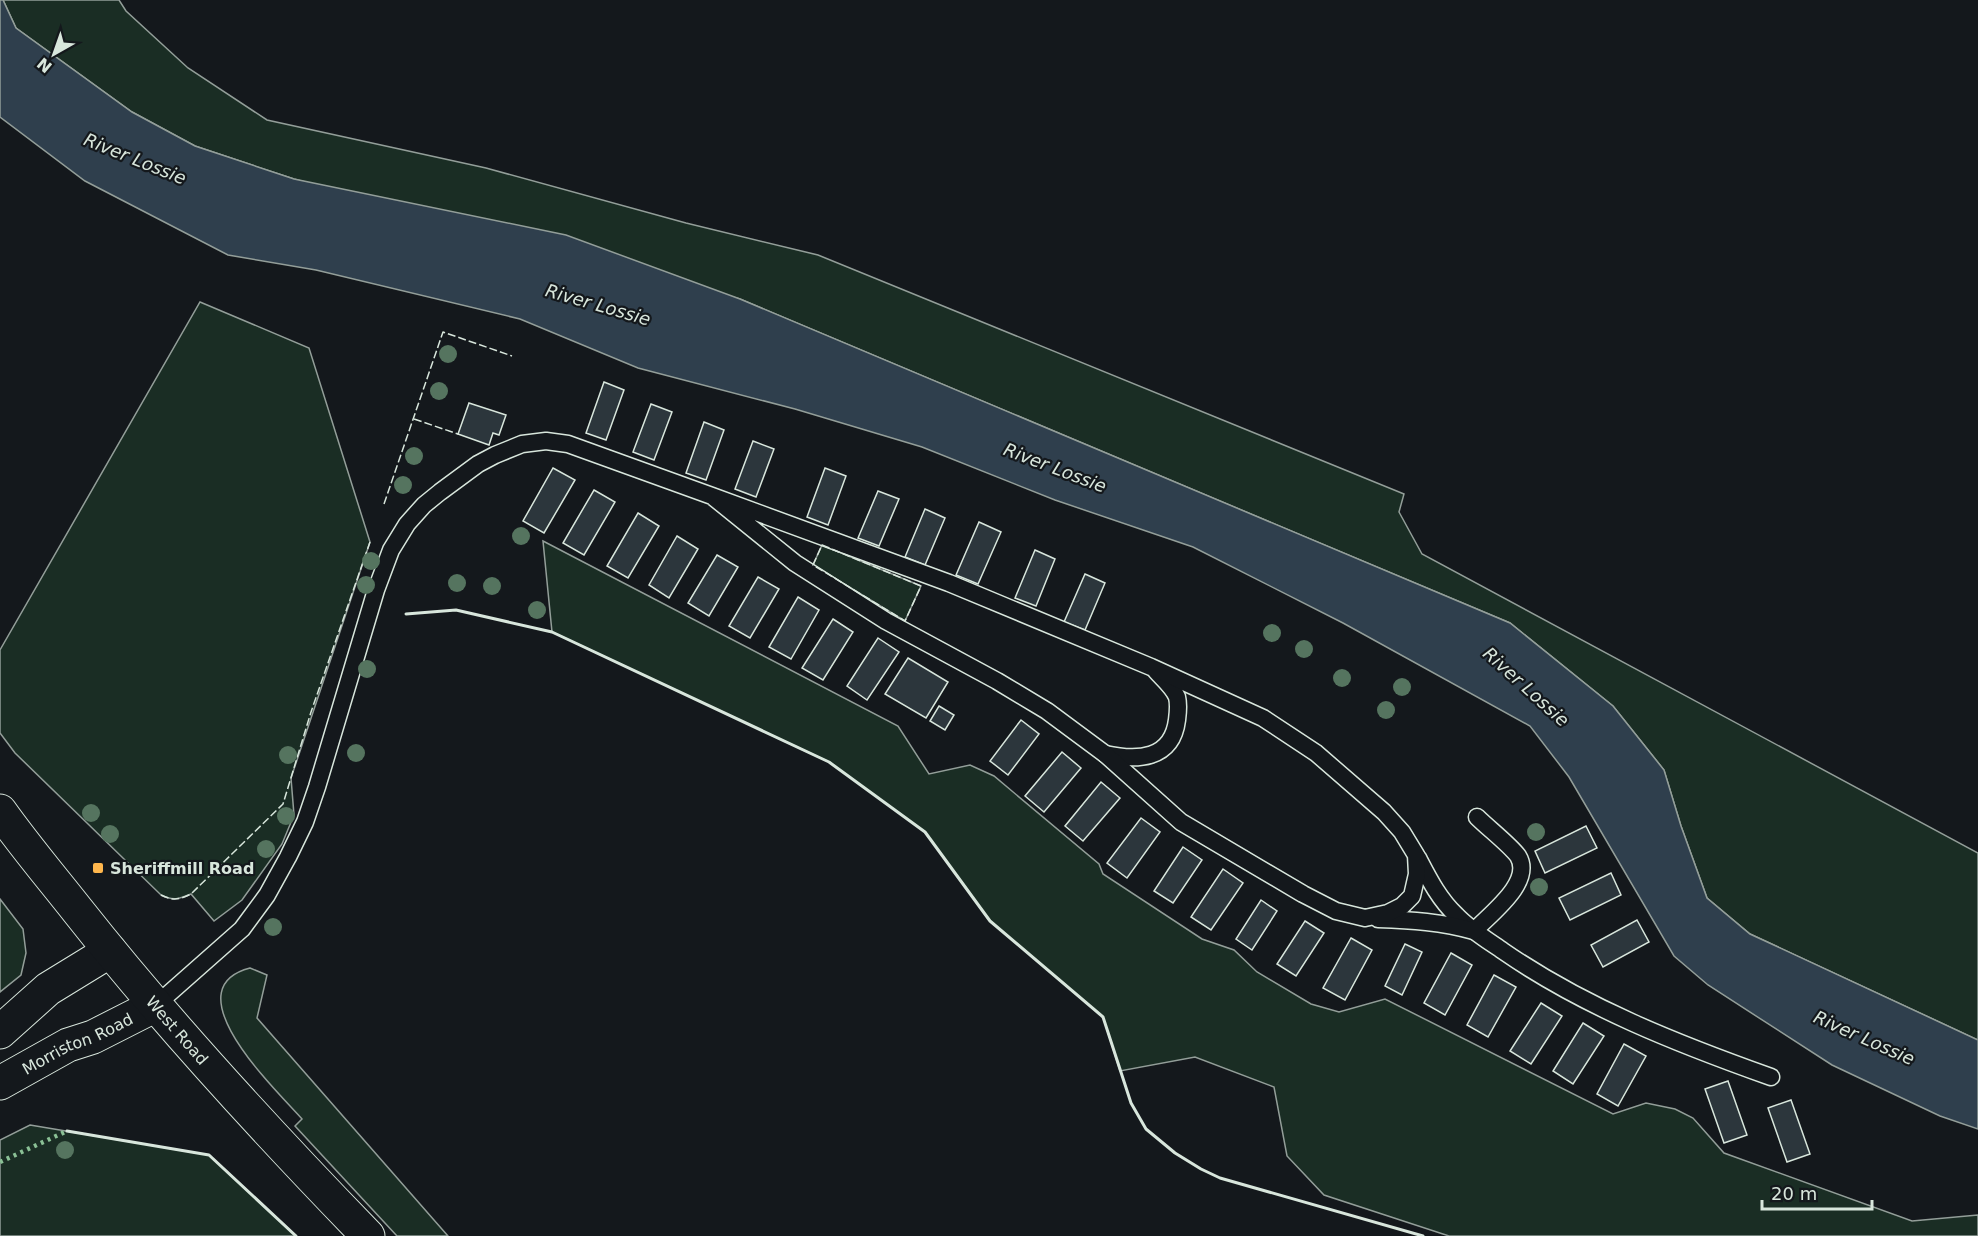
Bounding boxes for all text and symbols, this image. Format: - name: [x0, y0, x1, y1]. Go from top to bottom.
- north arrow: [24, 24, 84, 84]
- text: N: [33, 54, 56, 77]
- water label: River Lossie: [81, 129, 189, 189]
- water label: River Lossie: [543, 280, 653, 330]
- water label: River Lossie: [1001, 438, 1109, 497]
- water label: River Lossie: [1479, 643, 1574, 731]
- place label: Sheriffmill Road: [110, 859, 254, 878]
- marker: Sheriffmill Road: [91, 861, 105, 875]
- street label: West Road: [142, 992, 212, 1069]
- water label: River Lossie: [1810, 1006, 1918, 1069]
- street label: Morriston Road: [19, 1009, 136, 1079]
- scale bar: [1762, 1173, 1872, 1211]
- text: 20 m: [1771, 1183, 1817, 1204]

